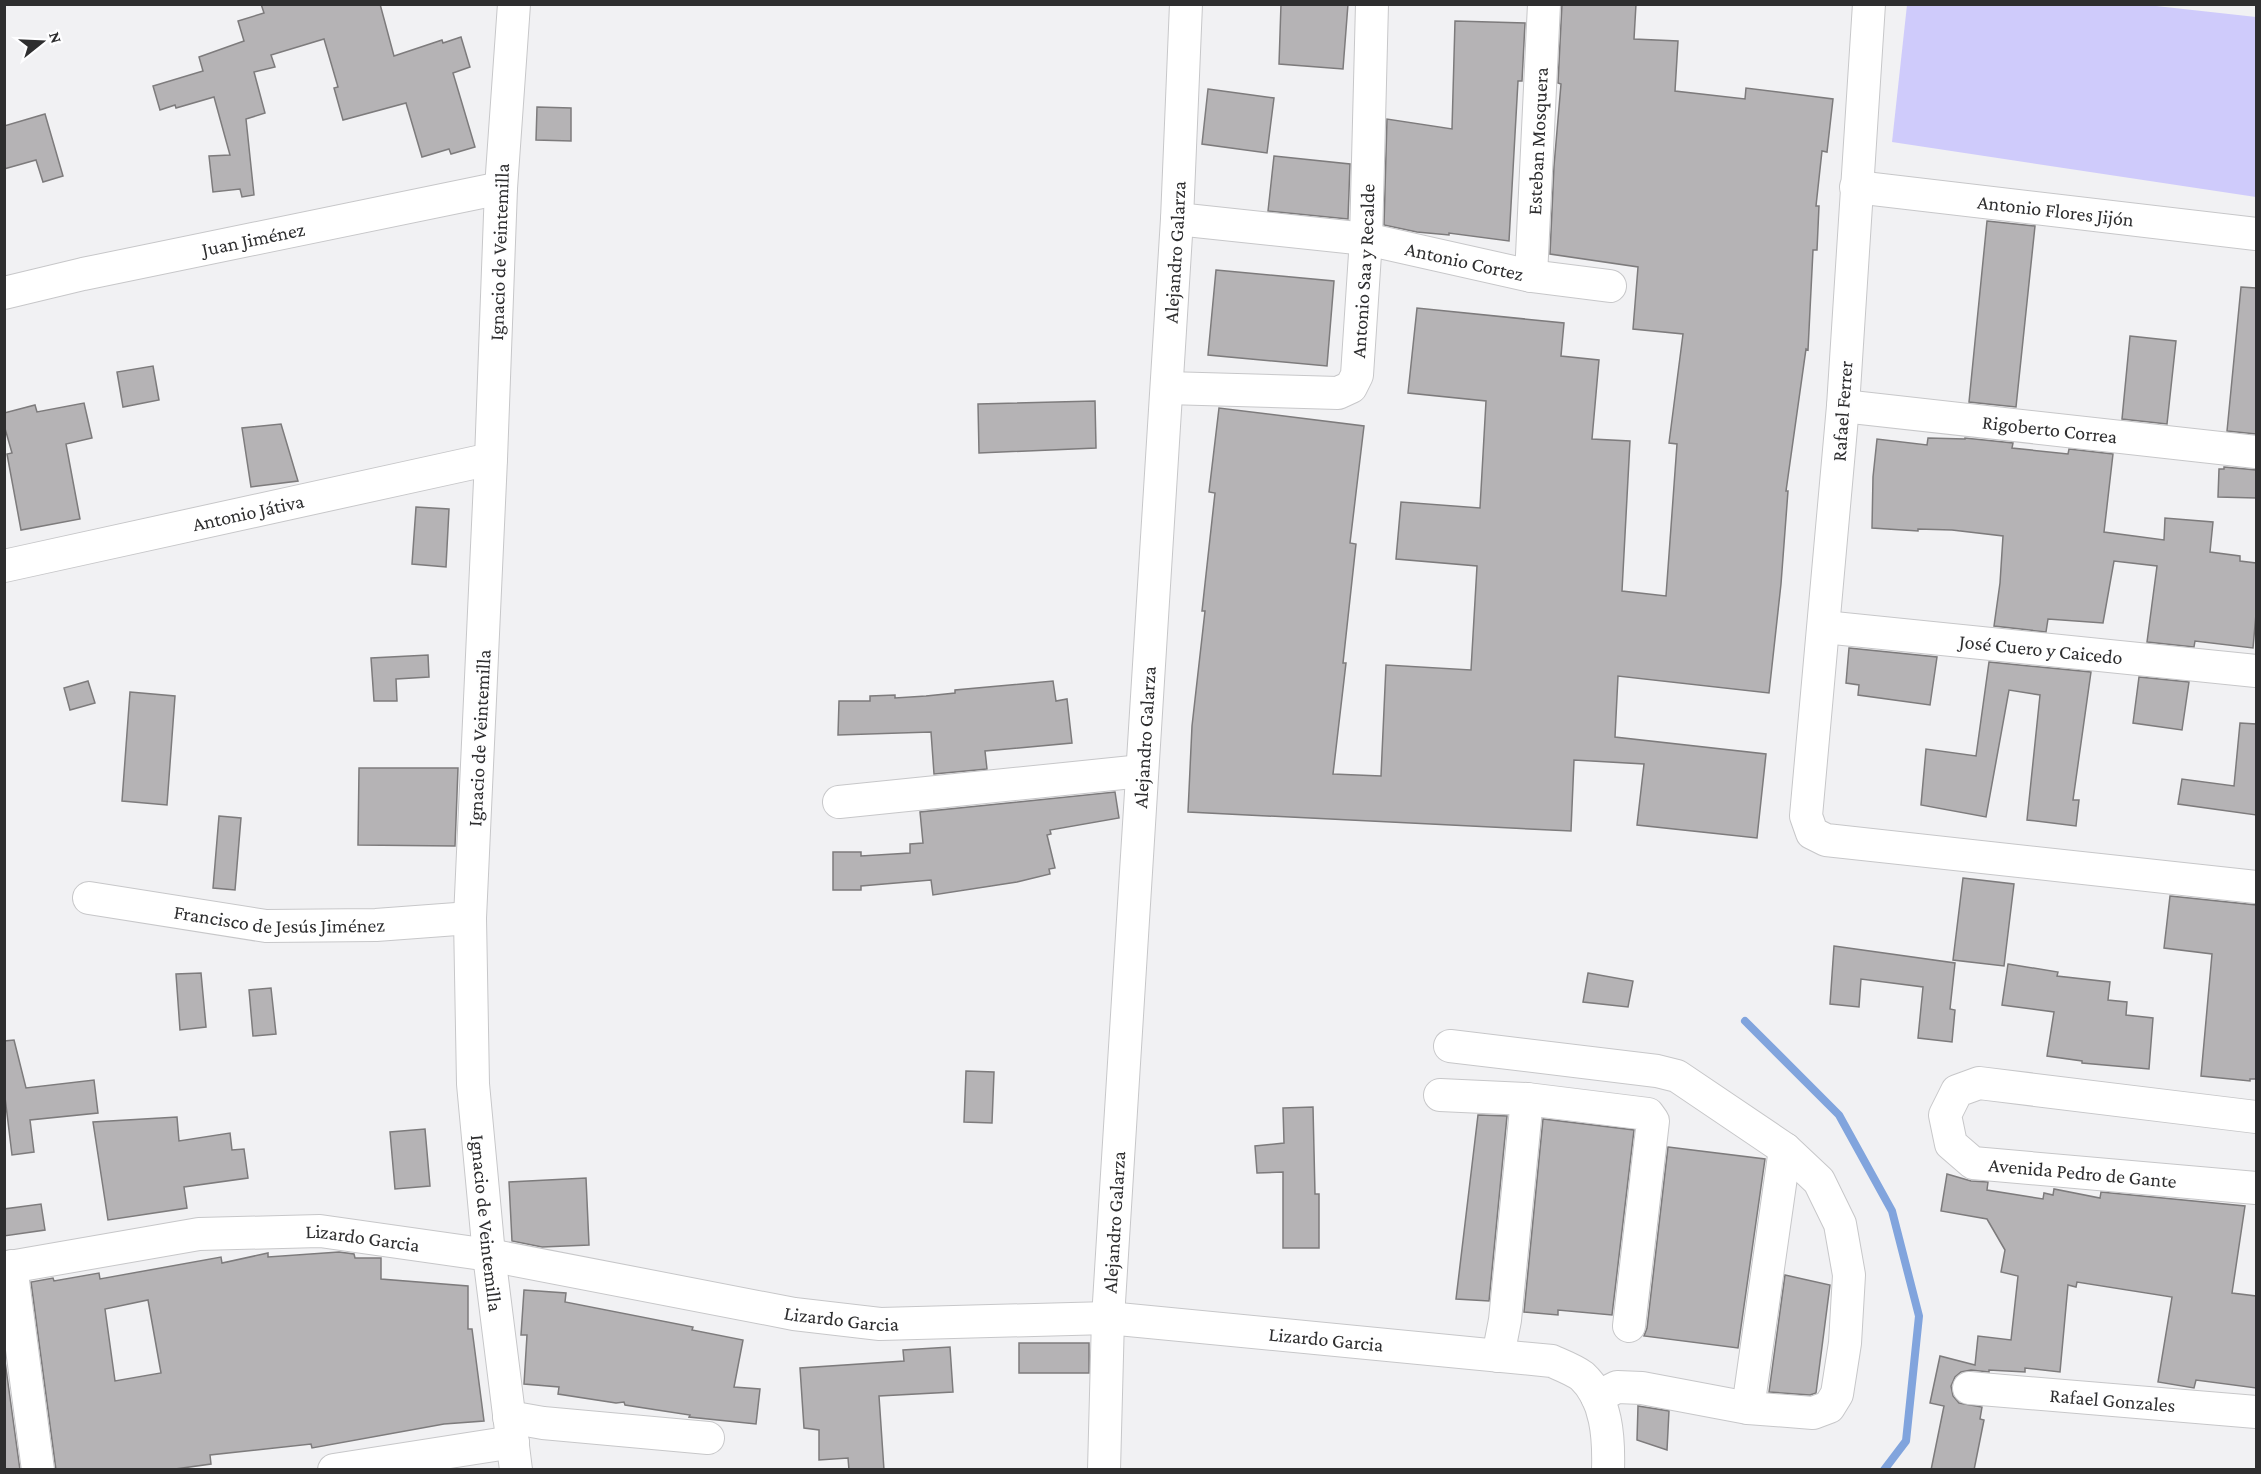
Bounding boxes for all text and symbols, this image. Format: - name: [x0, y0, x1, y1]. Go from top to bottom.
- north arrow: [12, 12, 72, 72]
- text: N: [46, 30, 66, 45]
- street label: Esteban Mosquera: [1523, 67, 1552, 216]
- street label: Ignacio de Veintemilla: [485, 163, 514, 341]
- street label: Alejandro Galarza: [1159, 181, 1190, 324]
- street label: Antonio Saa y Recalde: [1347, 183, 1378, 359]
- street label: Antonio Flores Jijón: [1976, 190, 2135, 231]
- street label: Juan Jiménez: [198, 218, 307, 262]
- street label: Antonio Cortez: [1403, 237, 1526, 285]
- street label: Rafael Ferrer: [1828, 360, 1856, 462]
- street label: Rigoberto Correa: [1981, 411, 2118, 447]
- street label: Antonio Játiva: [190, 489, 306, 535]
- street label: José Cuero y Caicedo: [1956, 630, 2124, 668]
- street label: Ignacio de Veintemilla: [463, 649, 496, 827]
- street label: Alejandro Galarza: [1129, 665, 1160, 809]
- street label: Francisco de Jesús Jiménez: [172, 901, 386, 938]
- street label: Ignacio de Veintemilla: [466, 1134, 507, 1313]
- street label: Alejandro Galarza: [1099, 1150, 1129, 1294]
- street label: Avenida Pedro de Gante: [1988, 1153, 2178, 1192]
- street label: Lizardo Garcia: [305, 1220, 421, 1256]
- street label: Lizardo Garcia: [782, 1301, 899, 1335]
- street label: Lizardo Garcia: [1268, 1323, 1384, 1356]
- street label: Rafael Gonzales: [2049, 1384, 2176, 1416]

